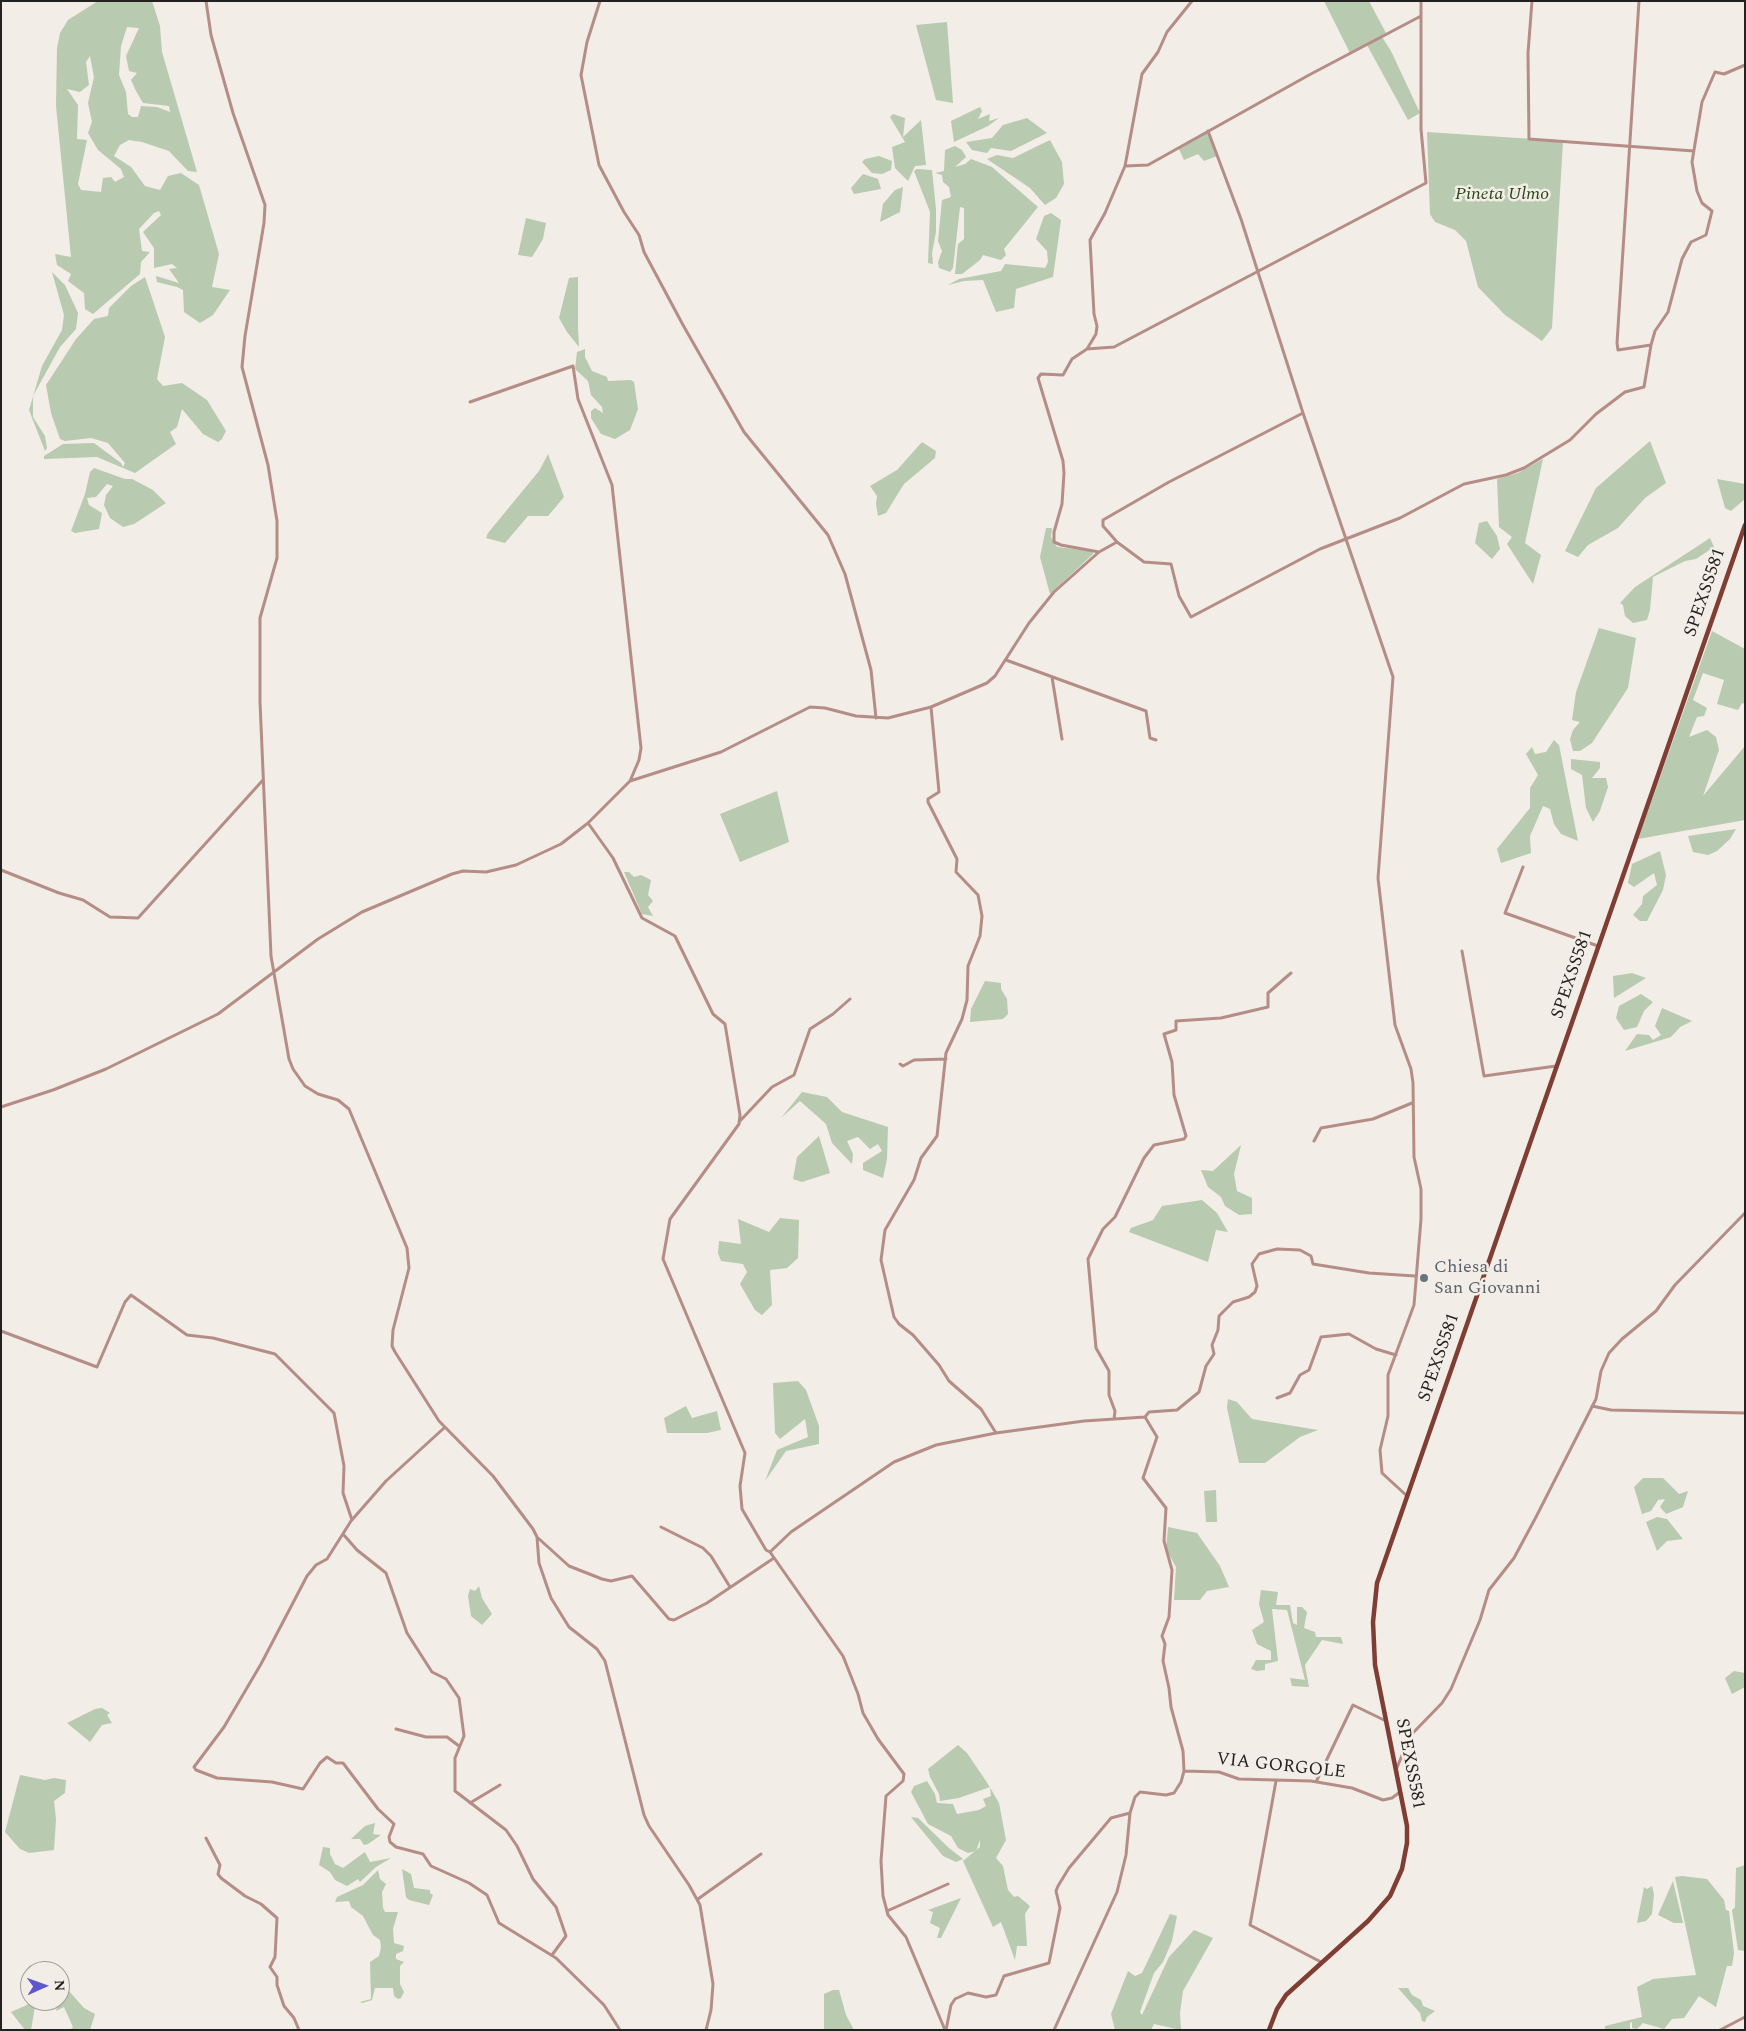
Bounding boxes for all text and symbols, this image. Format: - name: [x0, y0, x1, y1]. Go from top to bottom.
- park label: Pineta Ulmo: [1455, 184, 1549, 206]
- street label: SPEXSS581: [1681, 546, 1731, 640]
- street label: SPEXSS581: [1548, 928, 1598, 1022]
- place label: Chiesa di San Giovanni: [1434, 1257, 1541, 1300]
- marker: Chiesa di San Giovanni: [1418, 1272, 1430, 1284]
- street label: SPEXSS581: [1415, 1311, 1465, 1405]
- street label: SPEXSS581: [1390, 1717, 1428, 1811]
- street label: VIA GORGOLE: [1215, 1749, 1347, 1785]
- north arrow: [20, 1961, 70, 2011]
- text: N: [49, 1979, 70, 1992]

